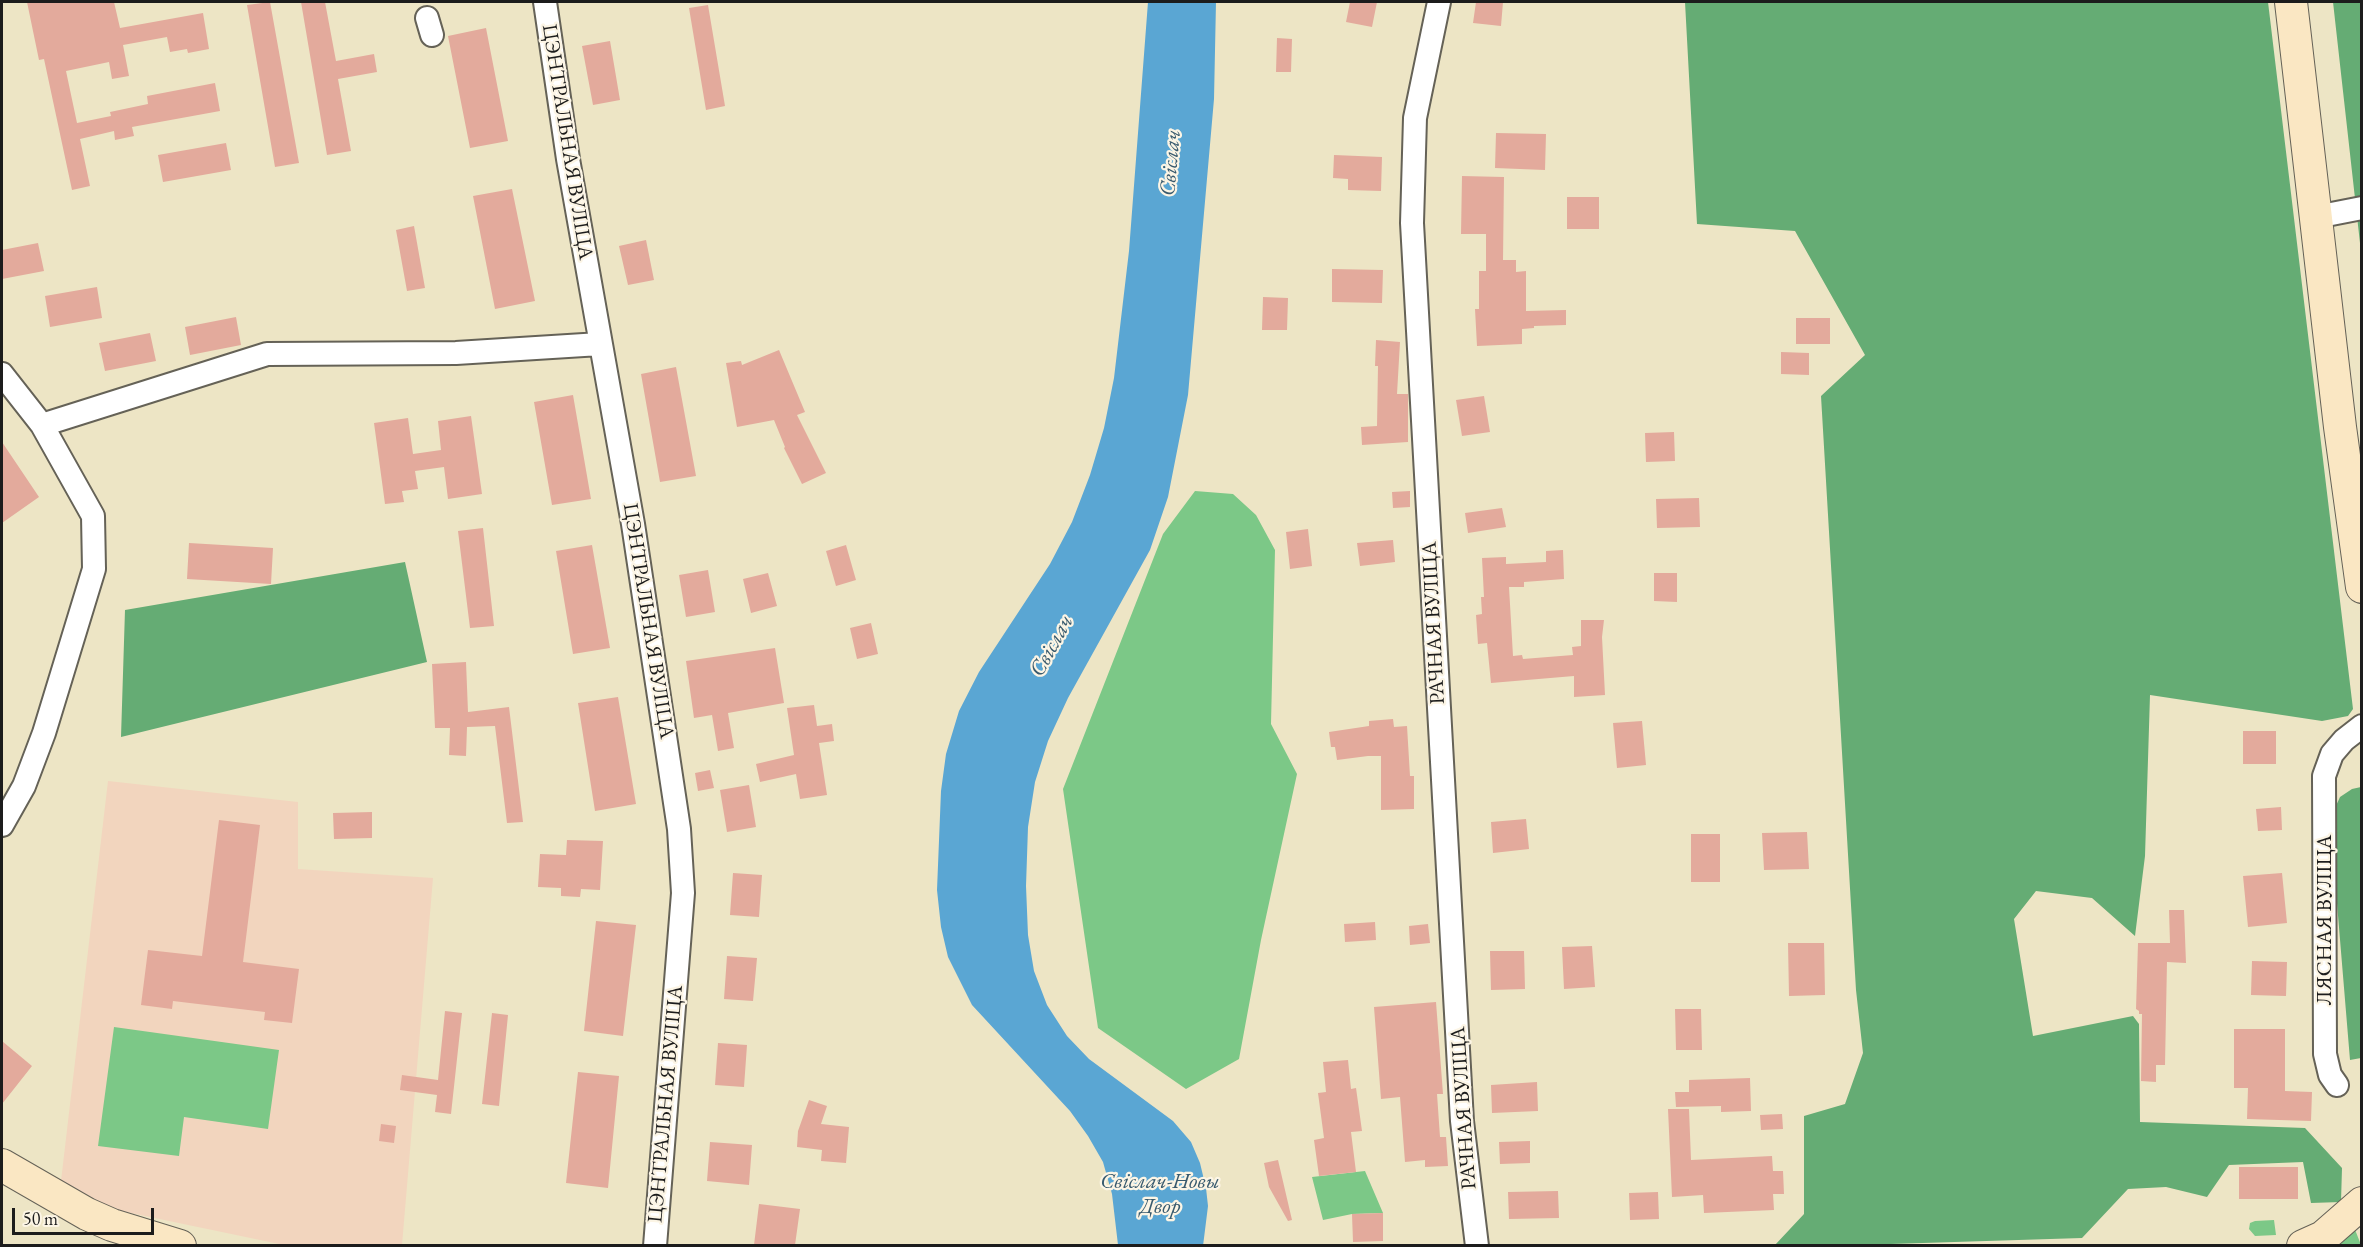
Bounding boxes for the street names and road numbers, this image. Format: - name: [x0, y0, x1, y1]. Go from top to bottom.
- street label: ЦЭНТРАЛЬНАЯ ВУЛІЦА: [536, 22, 598, 262]
- street label: ЦЭНТРАЛЬНАЯ ВУЛІЦА: [617, 501, 679, 741]
- street label: РАЧНАЯ ВУЛІЦА: [1417, 541, 1451, 705]
- street label: ЛЯСНАЯ ВУЛІЦА: [2312, 835, 2338, 1005]
- street label: ЦЭНТРАЛЬНАЯ ВУЛІЦА: [643, 984, 689, 1224]
- street label: РАЧНАЯ ВУЛІЦА: [1446, 1026, 1482, 1190]

